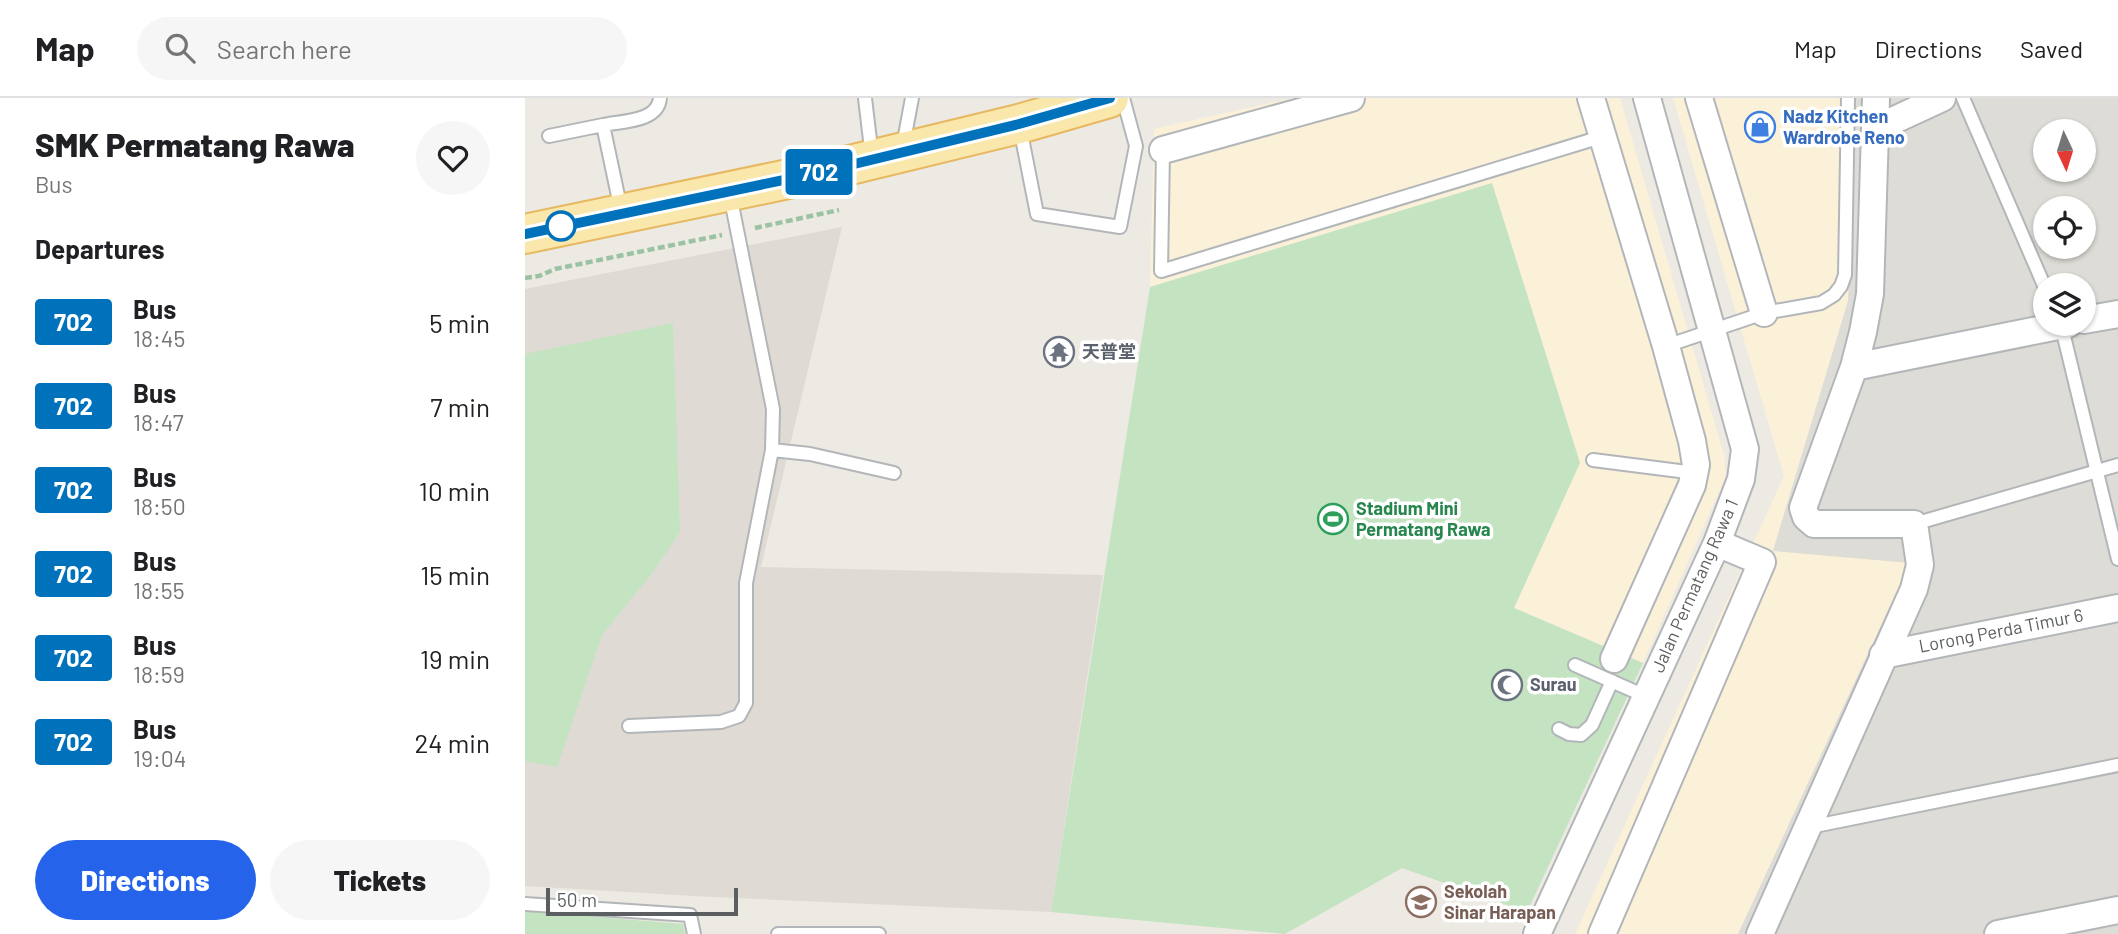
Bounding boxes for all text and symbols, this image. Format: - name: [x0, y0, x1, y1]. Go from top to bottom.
- search box: [137, 17, 627, 80]
- text: Map: [35, 28, 95, 68]
- icon: search: [161, 29, 199, 67]
- text: Search here: [217, 33, 352, 64]
- text: Map: [1794, 34, 1837, 63]
- text: Directions: [1875, 34, 1982, 63]
- text: Saved: [2020, 34, 2083, 63]
- place label: Nadz Kitchen Wardrobe Reno: [1783, 105, 1905, 148]
- shop icon: Nadz Kitchen Wardrobe Reno: [1743, 110, 1777, 144]
- north arrow: [2033, 119, 2097, 182]
- map controls: [2033, 119, 2096, 336]
- button: heart: [416, 121, 490, 195]
- text: SMK Permatang Rawa: [35, 124, 355, 164]
- line badge: 702: [779, 149, 859, 195]
- text: 702: [799, 157, 839, 186]
- text: Bus: [35, 170, 73, 198]
- button: locate: [2033, 196, 2096, 259]
- unlabelled marker: [546, 211, 576, 241]
- text: Departures: [35, 233, 165, 264]
- button: layers: [2033, 273, 2096, 336]
- text: Bus: [133, 293, 176, 324]
- text: 702: [54, 307, 93, 336]
- text: 5 min: [429, 307, 490, 338]
- text: 18:45: [133, 324, 185, 352]
- temple icon: 天普堂: [1042, 335, 1076, 369]
- place label: 天普堂: [1082, 340, 1136, 362]
- text: Bus: [133, 377, 176, 408]
- text: 702: [54, 391, 93, 420]
- text: 7 min: [430, 391, 490, 422]
- text: 18:47: [133, 408, 184, 436]
- text: Bus: [133, 461, 176, 492]
- text: 702: [54, 475, 93, 504]
- text: 10 min: [419, 475, 490, 506]
- text: 18:50: [133, 492, 186, 520]
- street label: Jalan Permatang Rawa 1: [1646, 496, 1742, 676]
- place label: Stadium Mini Permatang Rawa: [1356, 497, 1491, 540]
- sports icon: Stadium Mini Permatang Rawa: [1316, 502, 1350, 536]
- text: Bus: [133, 545, 176, 576]
- text: 702: [54, 559, 93, 588]
- text: 15 min: [420, 559, 490, 590]
- text: 18:55: [133, 576, 184, 604]
- street label: Lorong Perda Timur 6: [1917, 603, 2085, 657]
- text: Bus: [133, 629, 176, 660]
- text: 702: [54, 643, 93, 672]
- text: 19 min: [420, 643, 490, 674]
- text: 18:59: [133, 660, 185, 688]
- mosque icon: Surau: [1490, 668, 1524, 702]
- place label: Surau: [1530, 673, 1577, 695]
- text: Bus: [133, 713, 176, 744]
- text: 702: [54, 727, 93, 756]
- text: 24 min: [414, 727, 490, 758]
- text: 19:04: [133, 744, 187, 772]
- button: Directions: [35, 840, 256, 920]
- button: Tickets: [270, 840, 490, 920]
- place label: Sekolah Sinar Harapan: [1444, 880, 1556, 923]
- scale bar: [546, 885, 739, 917]
- school or university icon: Sekolah Sinar Harapan: [1404, 885, 1438, 919]
- text: 50 m: [557, 888, 597, 911]

